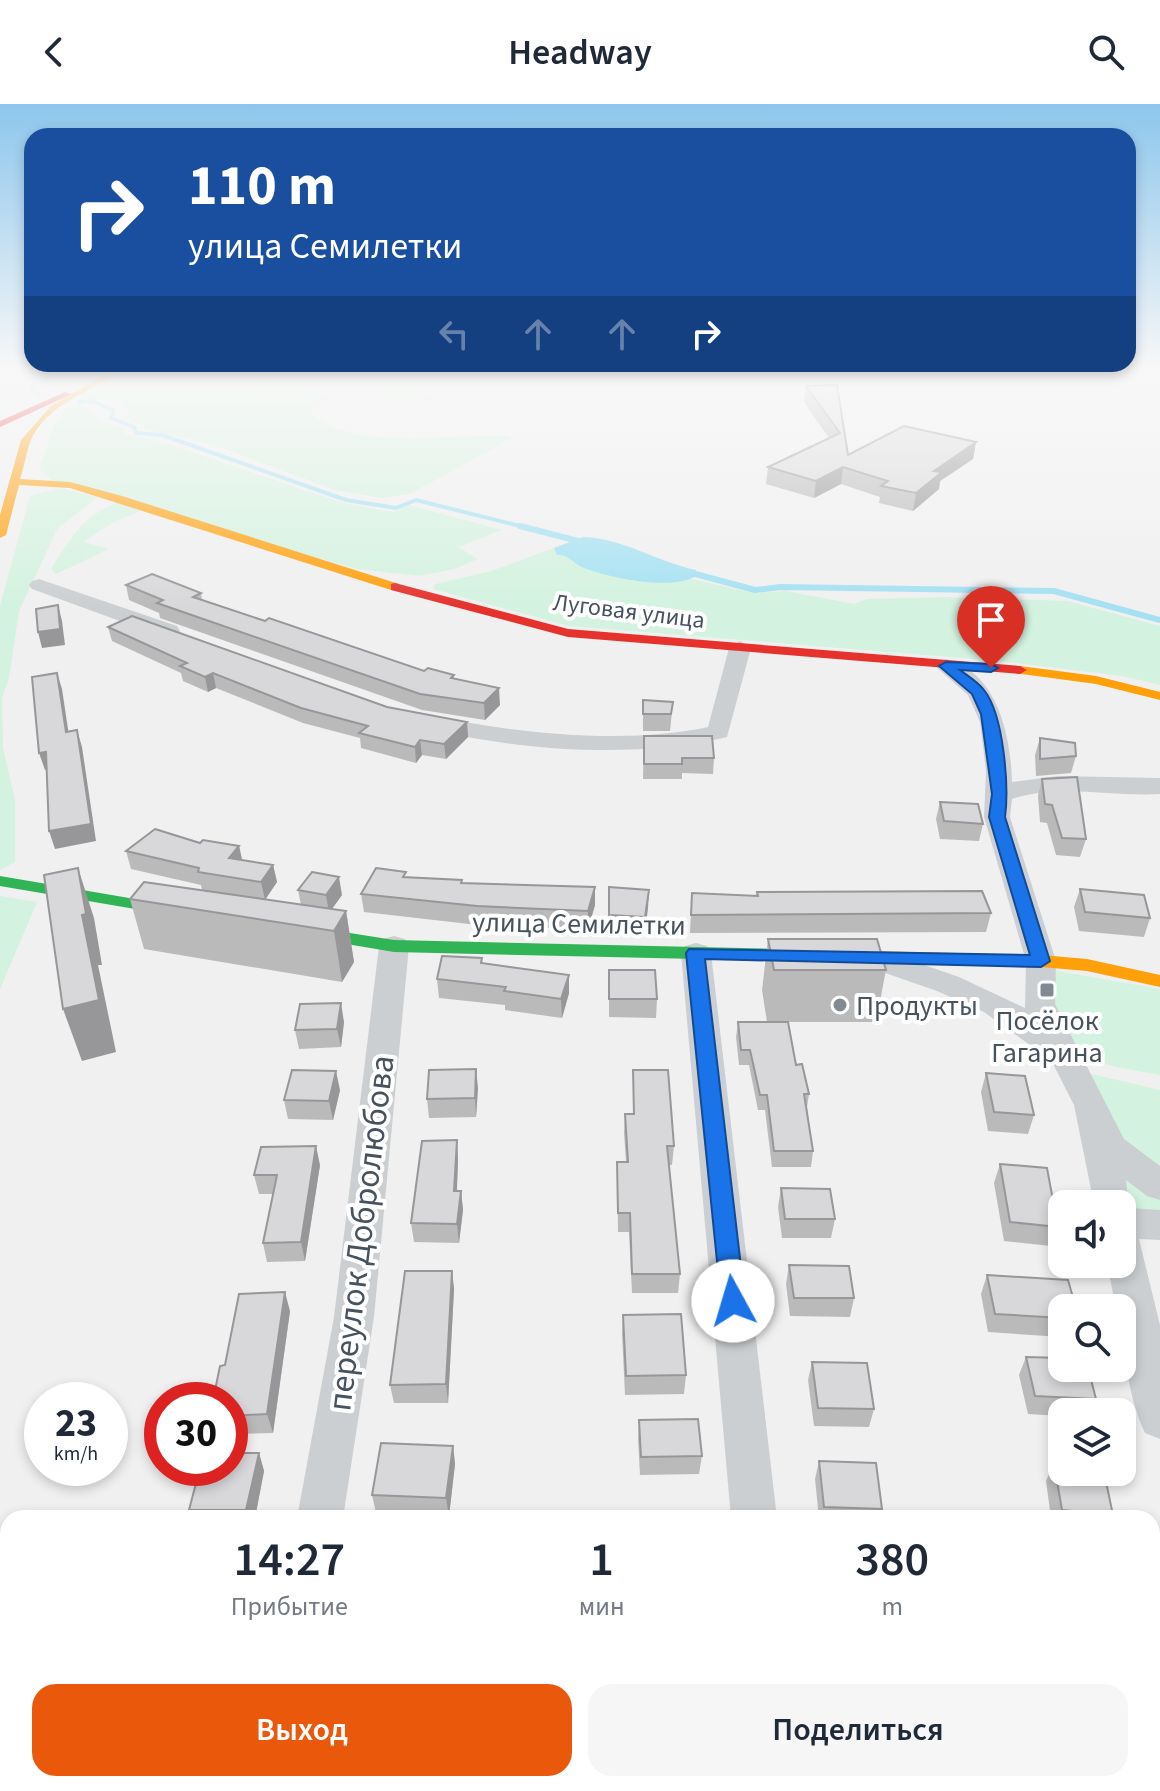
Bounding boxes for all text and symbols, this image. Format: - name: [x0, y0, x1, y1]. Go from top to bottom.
- text: Headway: [508, 27, 652, 78]
- icon: back: [32, 30, 76, 74]
- icon: search: [1084, 30, 1128, 74]
- text: 110 m: [188, 147, 336, 226]
- icon: right: [56, 160, 160, 264]
- text: улица Семилетки: [188, 221, 462, 272]
- icon: left: [432, 312, 476, 356]
- icon: ahead: [516, 312, 560, 356]
- icon: ahead: [600, 312, 644, 356]
- icon: right: [684, 312, 728, 356]
- street label: Луговая улица: [551, 585, 707, 638]
- pin: [957, 586, 1025, 668]
- icon: arrive: [969, 598, 1013, 642]
- street label: улица Семилетки: [472, 902, 686, 946]
- marker: Посёлок Гагарина: [1038, 981, 1056, 999]
- place label: Продукты: [856, 986, 978, 1026]
- marker: Продукты: [831, 996, 849, 1014]
- place label: Посёлок Гагарина: [991, 1001, 1103, 1073]
- street label: переулок Добролюбова: [315, 1053, 408, 1414]
- map controls: [1048, 1190, 1136, 1486]
- button: sound: [1048, 1190, 1136, 1278]
- position arrow: [691, 1259, 775, 1343]
- button: search: [1048, 1294, 1136, 1382]
- speed limit sign: 30: [144, 1382, 248, 1486]
- text: 23: [55, 1395, 97, 1452]
- button: layers: [1048, 1398, 1136, 1486]
- text: km/h: [54, 1440, 98, 1468]
- text: 14:27: [234, 1526, 345, 1594]
- text: 1: [589, 1526, 614, 1594]
- text: 380: [855, 1526, 929, 1594]
- text: Прибытие: [231, 1588, 348, 1625]
- text: мин: [579, 1588, 625, 1625]
- text: m: [881, 1588, 903, 1625]
- button: Выход: [32, 1684, 572, 1776]
- button: Поделиться: [588, 1684, 1128, 1776]

